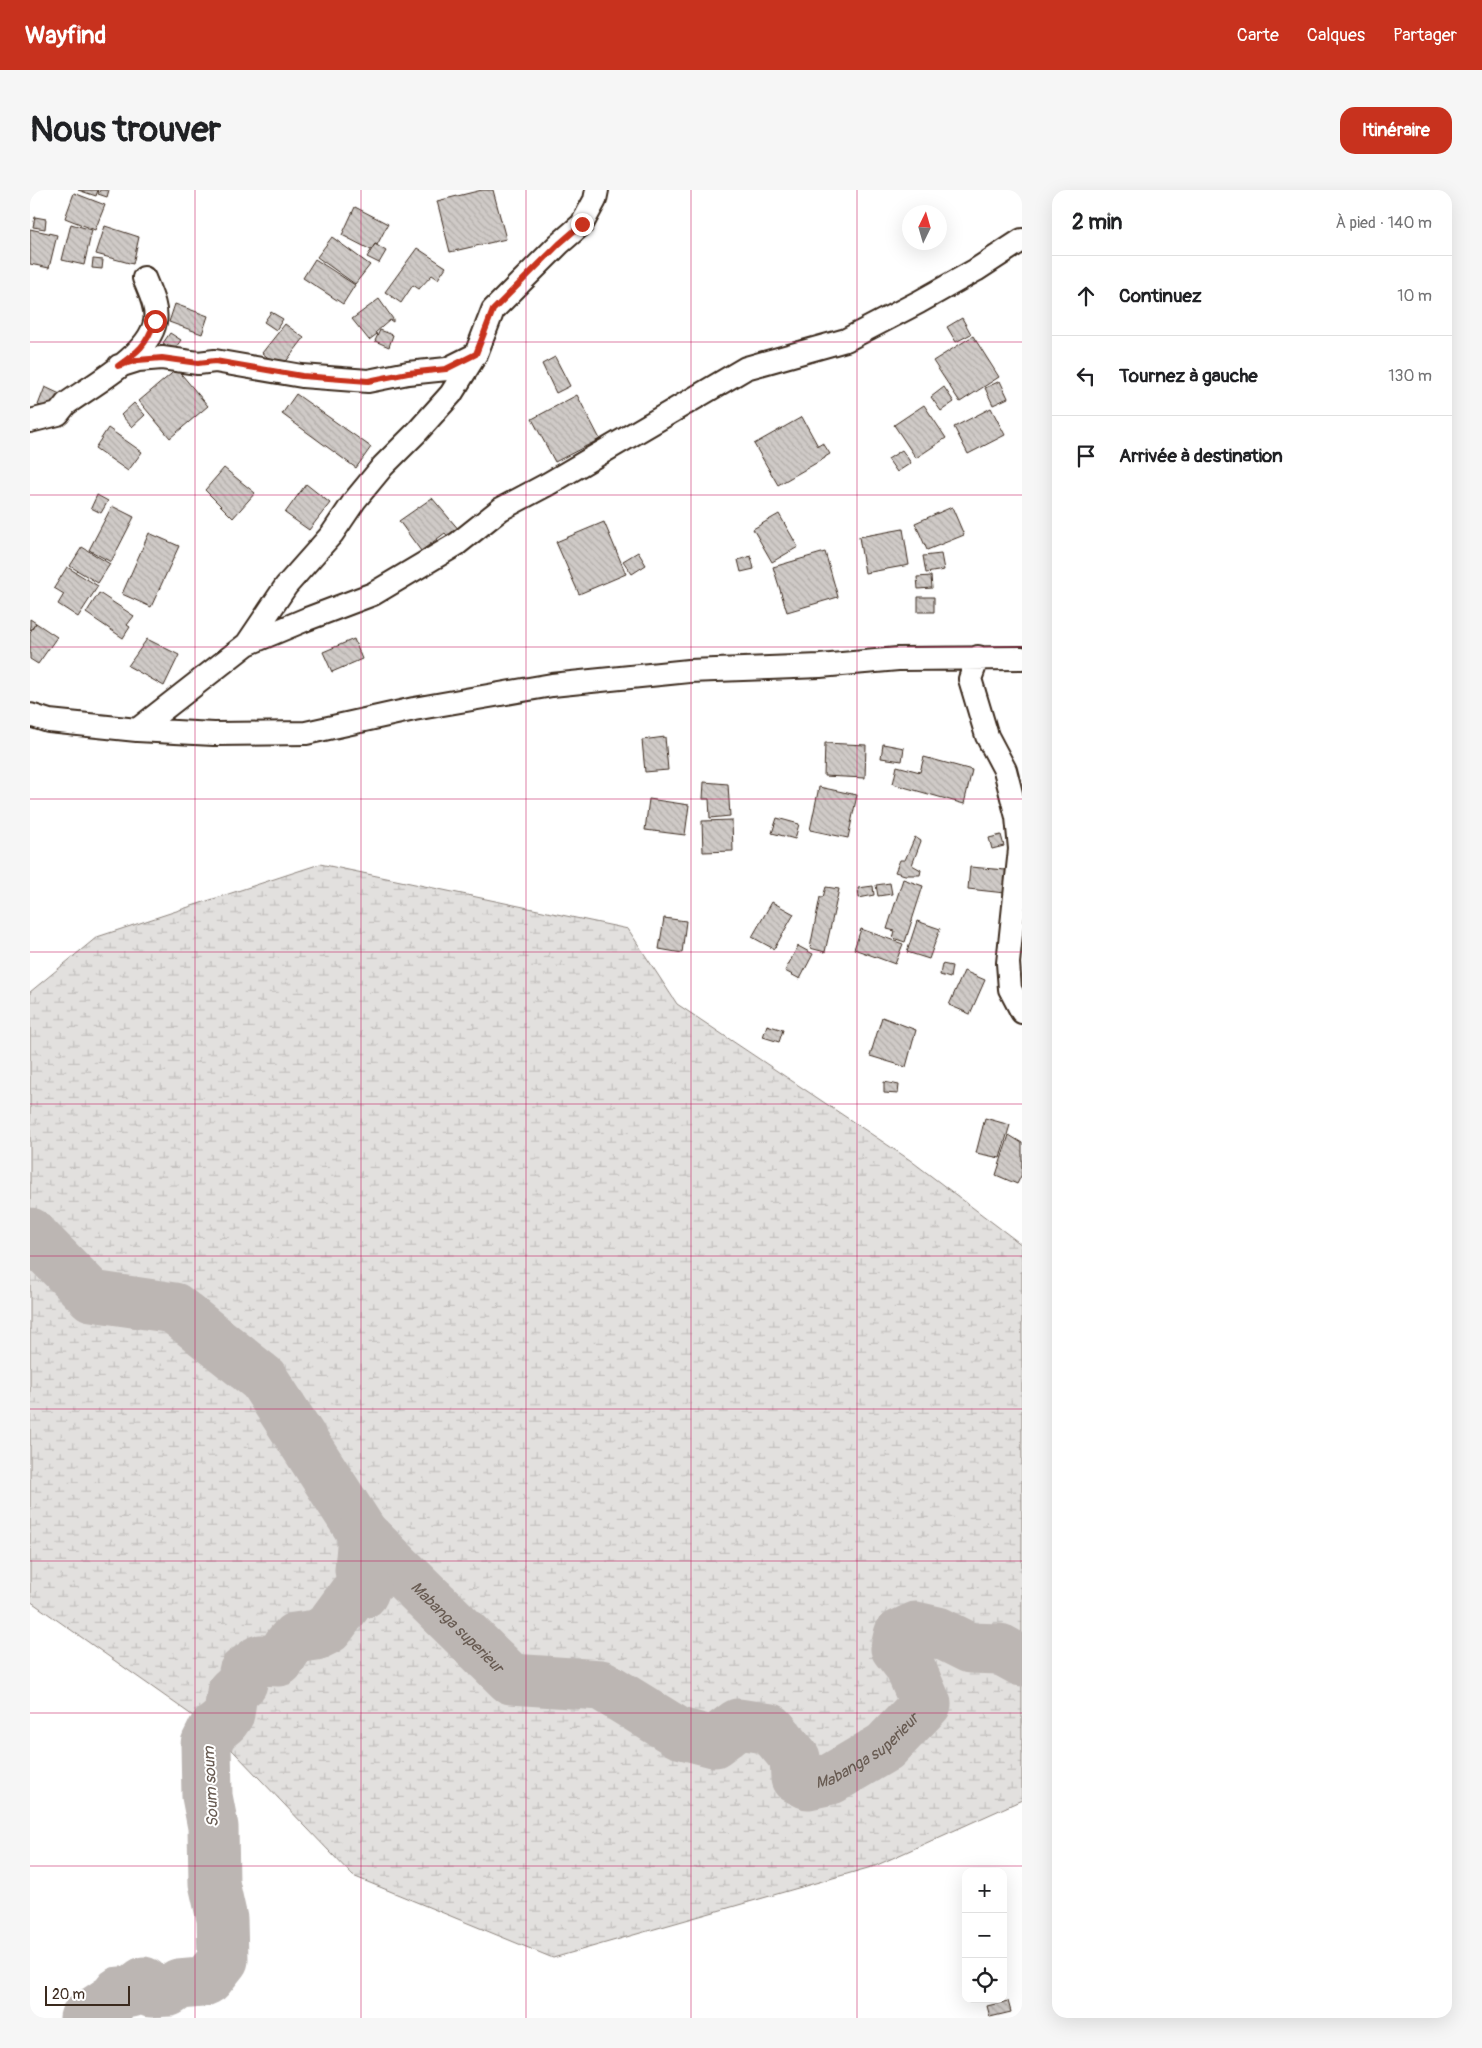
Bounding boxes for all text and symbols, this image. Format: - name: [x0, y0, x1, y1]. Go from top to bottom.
- text: Wayfind: [25, 21, 106, 50]
- text: Carte: [1237, 24, 1279, 47]
- text: Calques: [1307, 24, 1365, 47]
- text: Partager: [1393, 24, 1457, 47]
- button: Itinéraire: [1340, 107, 1452, 154]
- text: Nous trouver: [30, 108, 221, 152]
- north arrow: [902, 205, 947, 250]
- text: 2 min: [1072, 209, 1122, 236]
- route end: [571, 213, 594, 236]
- text: À pied · 140 m: [1335, 213, 1432, 233]
- icon: ahead: [1072, 282, 1100, 310]
- text: Continuez: [1119, 284, 1202, 308]
- text: 10 m: [1397, 286, 1432, 306]
- route start: [144, 310, 167, 333]
- icon: left: [1072, 362, 1100, 390]
- text: Tournez à gauche: [1119, 364, 1258, 388]
- text: 130 m: [1388, 366, 1432, 386]
- icon: arrive: [1072, 442, 1100, 470]
- text: Arrivée à destination: [1119, 444, 1283, 468]
- water label: Mabanga superieur: [406, 1577, 509, 1679]
- water label: Mabanga superieur: [814, 1707, 925, 1793]
- water label: Soum soum: [199, 1745, 223, 1828]
- map controls: [962, 1868, 1007, 2003]
- button: +: [962, 1868, 1007, 1913]
- button: −: [962, 1913, 1007, 1958]
- button: locate: [962, 1958, 1007, 2003]
- scale bar: [45, 1983, 130, 2006]
- text: 20 m: [52, 1986, 85, 2003]

